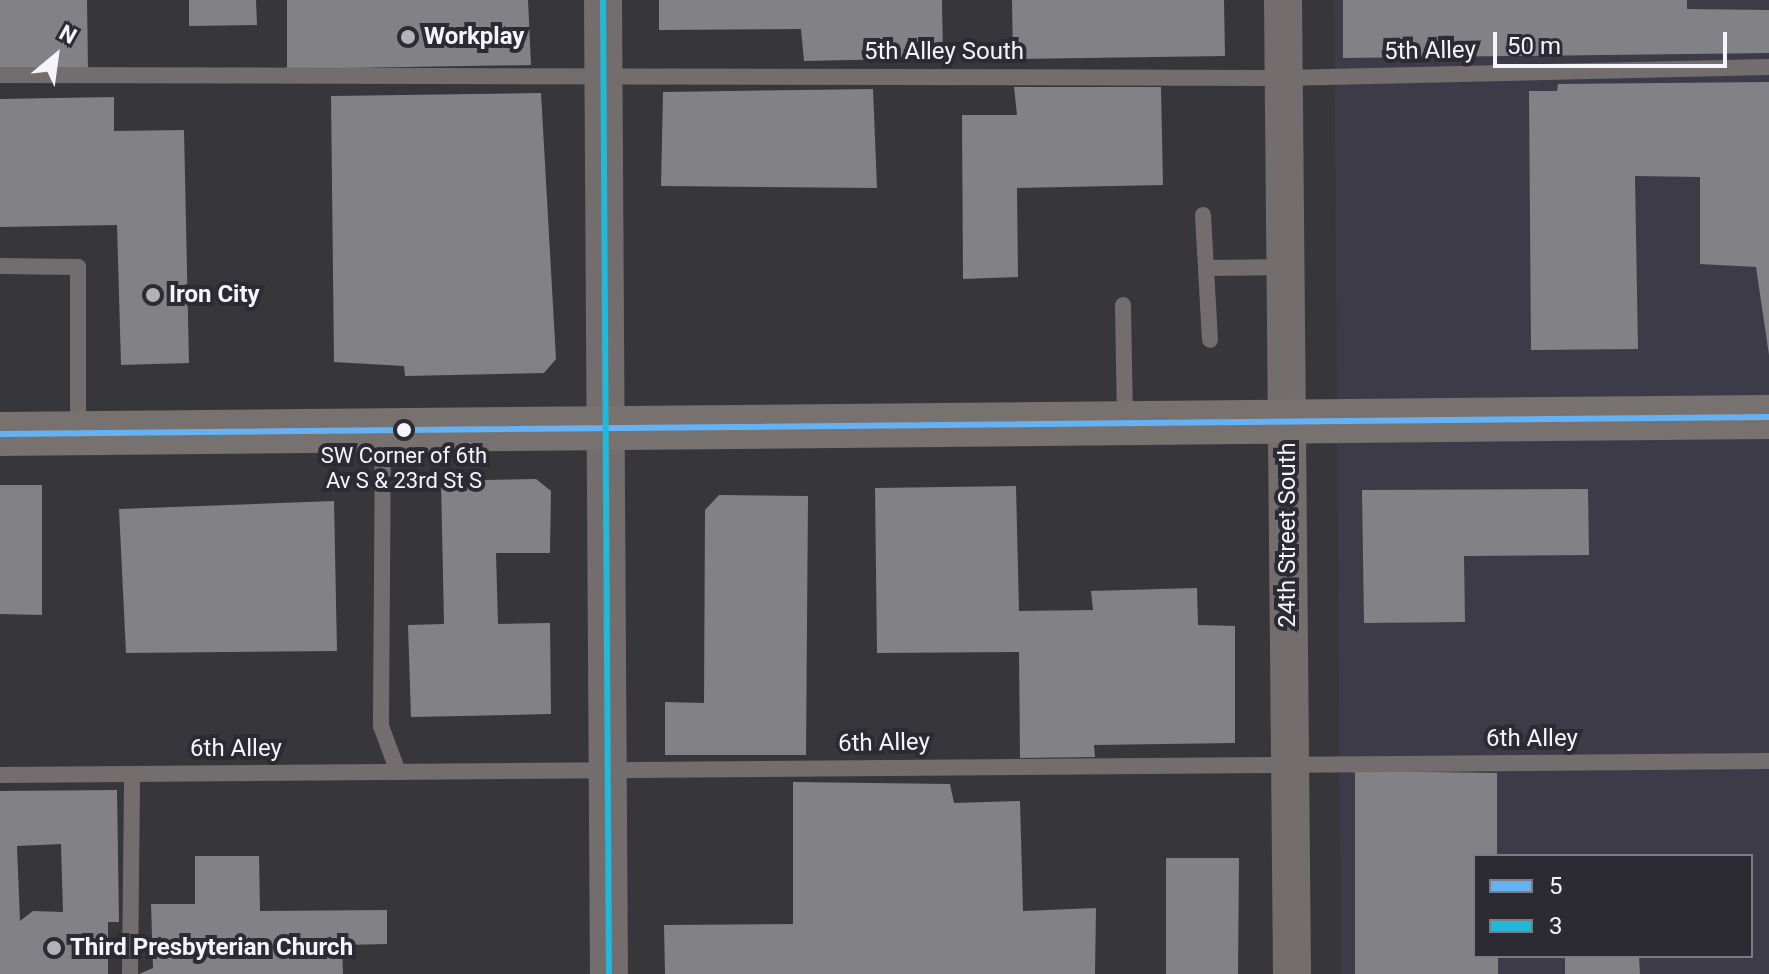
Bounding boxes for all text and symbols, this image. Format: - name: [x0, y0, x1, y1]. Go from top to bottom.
- north arrow: [16, 16, 96, 96]
- scale bar: [1497, 16, 1731, 66]
- text: N: [55, 20, 81, 49]
- place label: Workplay: [424, 23, 524, 51]
- marker: Workplay: [399, 28, 417, 46]
- text: 50 m: [1507, 32, 1561, 60]
- street label: 5th Alley: [1384, 36, 1476, 66]
- street label: 5th Alley South: [864, 38, 1024, 66]
- place label: Iron City: [169, 281, 260, 309]
- marker: Iron City: [144, 286, 162, 304]
- marker: SW Corner of 6th Av S & 23rd St S: [396, 422, 412, 438]
- place label: SW Corner of 6th Av S & 23rd St S: [321, 442, 487, 494]
- street label: 24th Street South: [1274, 442, 1302, 628]
- street label: 6th Alley: [1486, 725, 1578, 753]
- street label: 6th Alley: [838, 728, 930, 758]
- street label: 6th Alley: [190, 735, 282, 763]
- legend: [1473, 854, 1753, 958]
- text: 5: [1549, 872, 1563, 900]
- text: 3: [1549, 912, 1563, 940]
- place label: Third Presbyterian Church: [70, 934, 353, 962]
- marker: Third Presbyterian Church: [45, 939, 63, 957]

